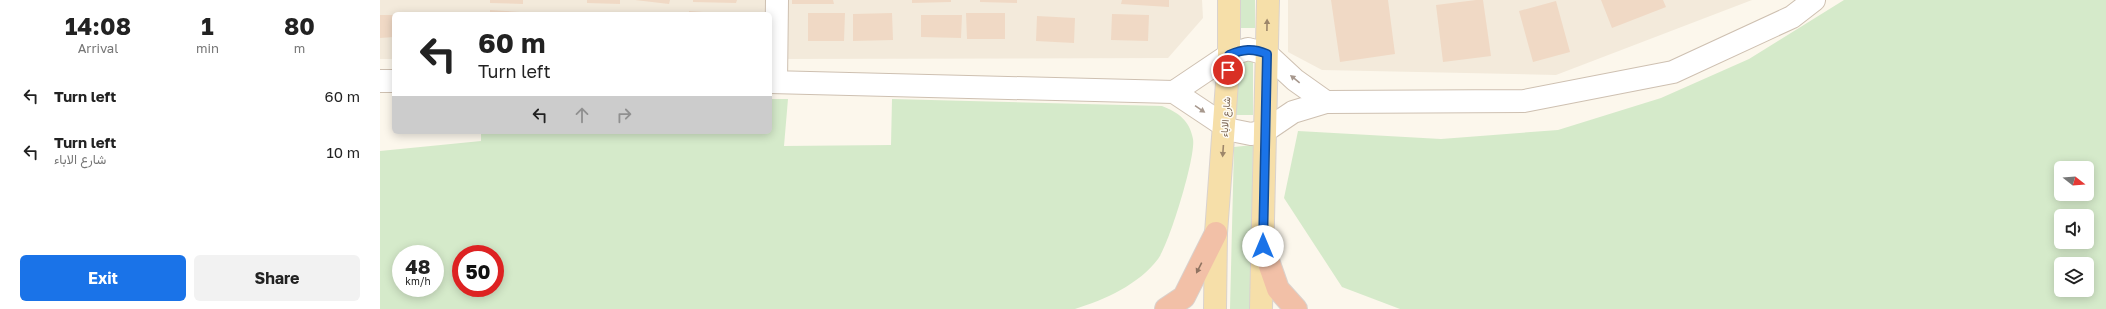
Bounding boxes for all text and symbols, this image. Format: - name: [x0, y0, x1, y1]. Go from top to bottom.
- text: 14:08: [65, 11, 131, 40]
- text: 1: [201, 11, 214, 40]
- text: 80: [284, 11, 315, 40]
- one-way arrow: [1264, 18, 1270, 31]
- text: 60 m: [478, 26, 545, 59]
- icon: left: [412, 28, 464, 80]
- text: Arrival: [78, 40, 118, 56]
- text: min: [196, 40, 219, 56]
- text: m: [294, 40, 305, 56]
- pin: [1211, 53, 1245, 87]
- icon: arrive: [1217, 59, 1239, 81]
- text: Turn left: [478, 60, 551, 82]
- one-way arrow: [1289, 75, 1300, 83]
- icon: left: [20, 85, 42, 107]
- text: Turn left: [54, 87, 116, 105]
- text: 60 m: [325, 87, 360, 105]
- street label: شارع الاباء: [1218, 96, 1233, 138]
- icon: left: [529, 104, 551, 126]
- icon: ahead: [571, 104, 593, 126]
- icon: right: [613, 104, 635, 126]
- one-way arrow: [1194, 105, 1205, 113]
- text: Turn left: [54, 133, 116, 151]
- icon: left: [20, 141, 42, 163]
- text: 10 m: [326, 143, 360, 161]
- one-way arrow: [1219, 145, 1226, 157]
- text: شارع الاباء: [54, 151, 106, 167]
- north arrow: [2054, 161, 2094, 201]
- map controls: [2054, 161, 2094, 297]
- button: sound: [2054, 209, 2094, 249]
- position arrow: [1242, 225, 1284, 267]
- speed limit sign: 50: [452, 245, 504, 297]
- text: 48: [405, 254, 431, 278]
- button: Exit: [20, 255, 186, 301]
- button: Share: [194, 255, 360, 301]
- button: layers: [2054, 257, 2094, 297]
- one-way arrow: [1195, 262, 1202, 273]
- text: km/h: [405, 275, 431, 287]

